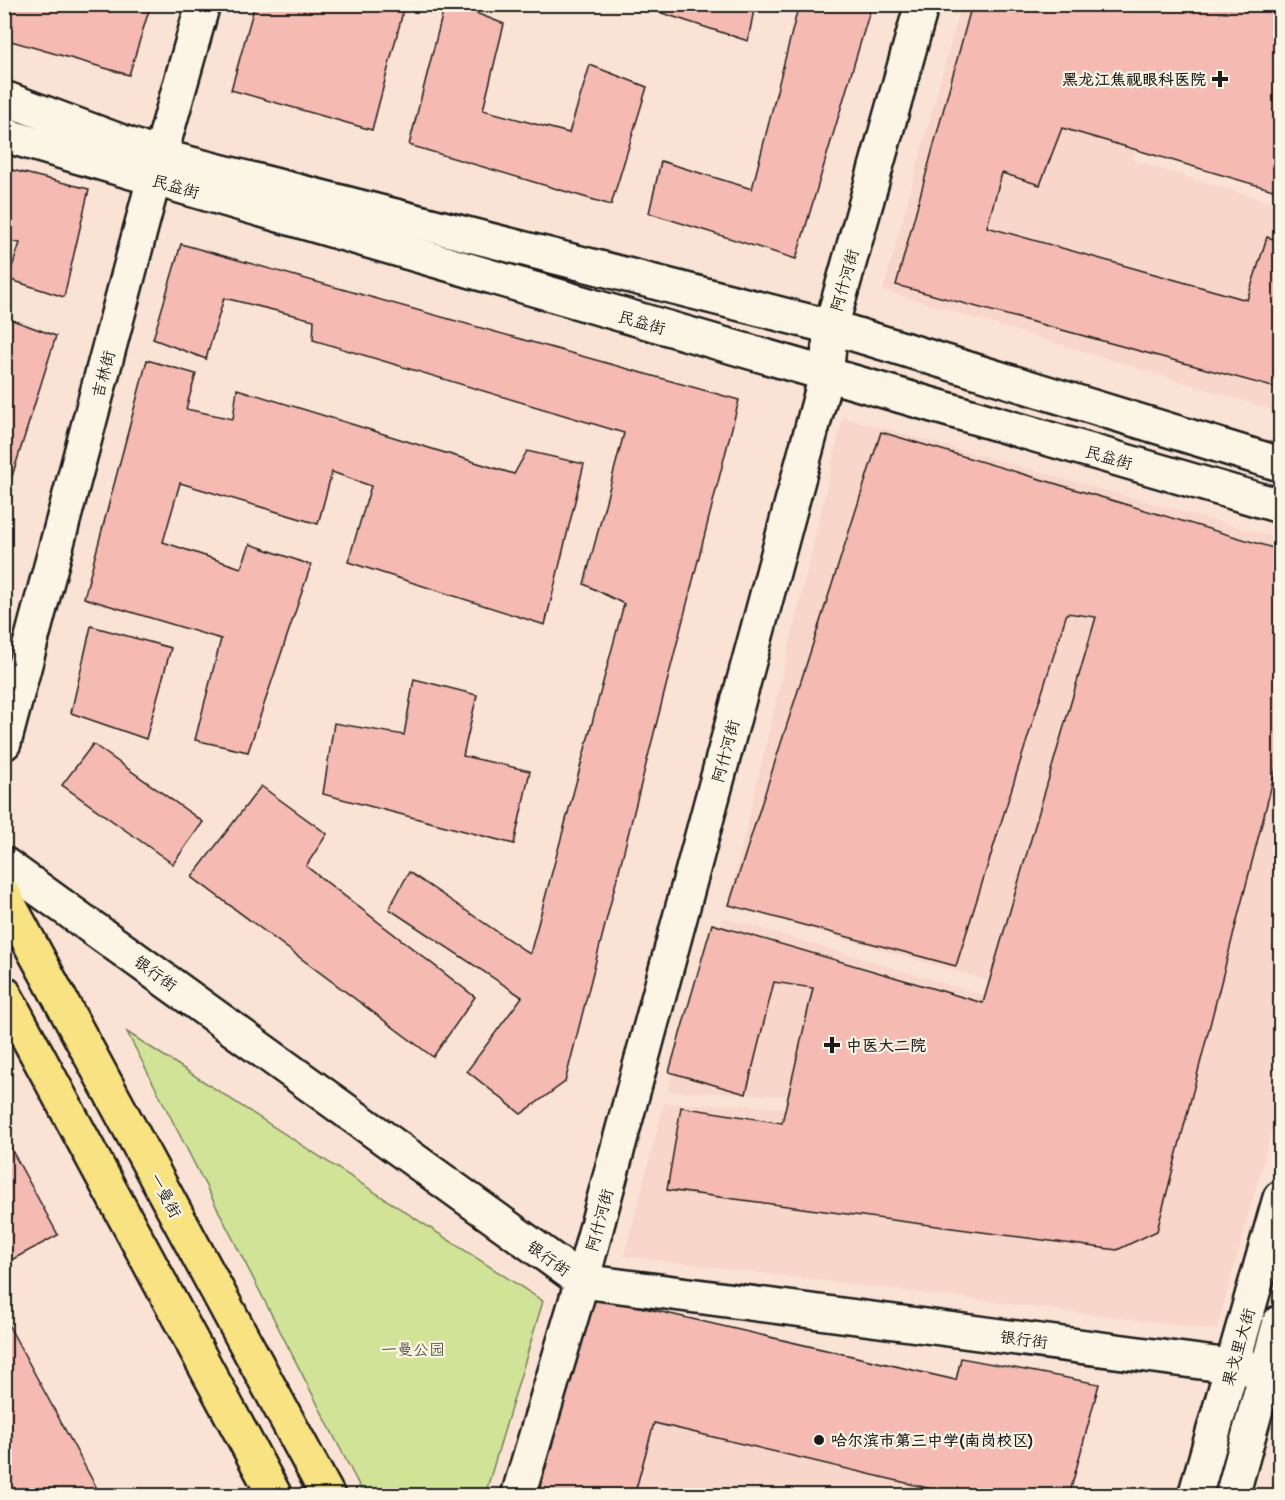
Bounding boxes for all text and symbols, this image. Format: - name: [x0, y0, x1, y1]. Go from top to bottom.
- place label: 黑龙江焦视眼科医院: [1062, 70, 1206, 90]
- marker: 黑龙江焦视眼科医院: [1211, 70, 1229, 88]
- street label: 民益街: [150, 171, 202, 203]
- street label: 阿什河街: [827, 247, 863, 314]
- street label: 民益街: [616, 307, 668, 339]
- street label: 吉林街: [88, 348, 120, 400]
- street label: 民益街: [1083, 442, 1135, 474]
- street label: 阿什河街: [708, 718, 744, 785]
- street label: 银行街: [130, 952, 181, 996]
- marker: 中医大二院: [823, 1036, 841, 1054]
- place label: 中医大二院: [846, 1036, 926, 1056]
- street label: 一曼街: [145, 1170, 185, 1221]
- street label: 阿什河街: [582, 1187, 618, 1254]
- street label: 银行街: [523, 1237, 574, 1281]
- street label: 果戈里大街: [1218, 1306, 1260, 1388]
- street label: 银行街: [999, 1327, 1049, 1353]
- park label: 一曼公园: [381, 1340, 445, 1360]
- place label: 哈尔滨市第三中学(南岗校区): [831, 1431, 1034, 1451]
- marker: 哈尔滨市第三中学(南岗校区): [812, 1433, 826, 1447]

